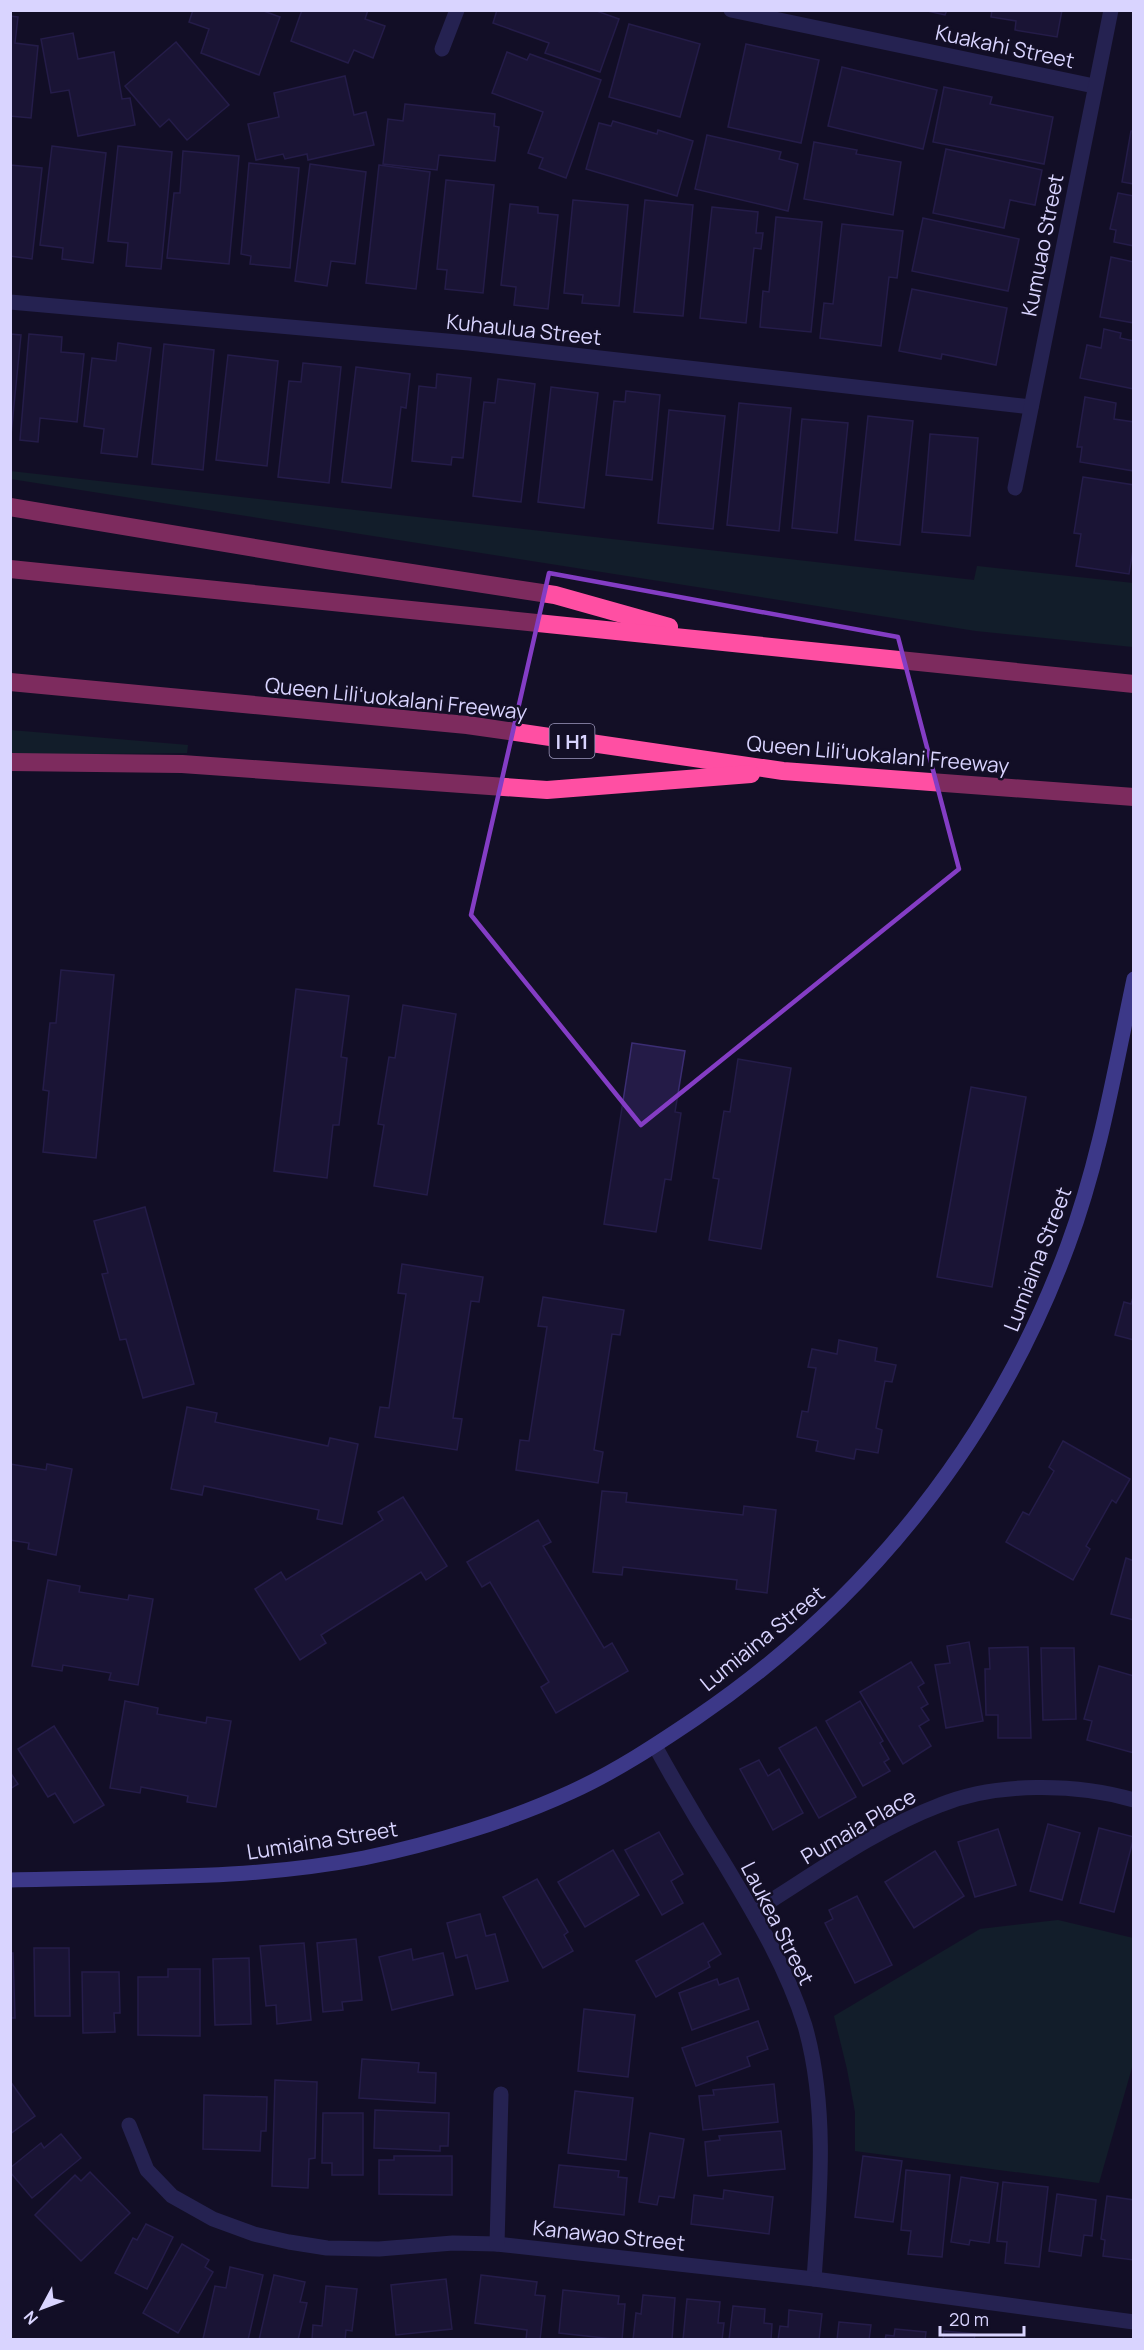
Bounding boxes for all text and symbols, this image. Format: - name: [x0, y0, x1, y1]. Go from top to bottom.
- street label: Kuakahi Street: [933, 18, 1077, 74]
- street label: Kumuao Street: [1014, 171, 1070, 319]
- street label: Kuhaulua Street: [445, 307, 603, 351]
- street label: Queen Liliʻuokalani Freeway: [264, 670, 528, 726]
- road number: I H1: [550, 724, 594, 758]
- street label: Queen Liliʻuokalani Freeway: [746, 729, 1010, 779]
- street label: Lumiaina Street: [997, 1183, 1077, 1335]
- street label: Lumiaina Street: [694, 1579, 830, 1697]
- street label: Pumaia Place: [795, 1782, 921, 1870]
- street label: Lumiaina Street: [244, 1814, 400, 1866]
- street label: Laukea Street: [735, 1857, 821, 1989]
- street label: Kanawao Street: [531, 2213, 687, 2257]
- north arrow: [12, 2278, 72, 2338]
- scale bar: [940, 2299, 1024, 2337]
- text: N: [19, 2306, 43, 2329]
- text: 20 m: [949, 2307, 989, 2331]

